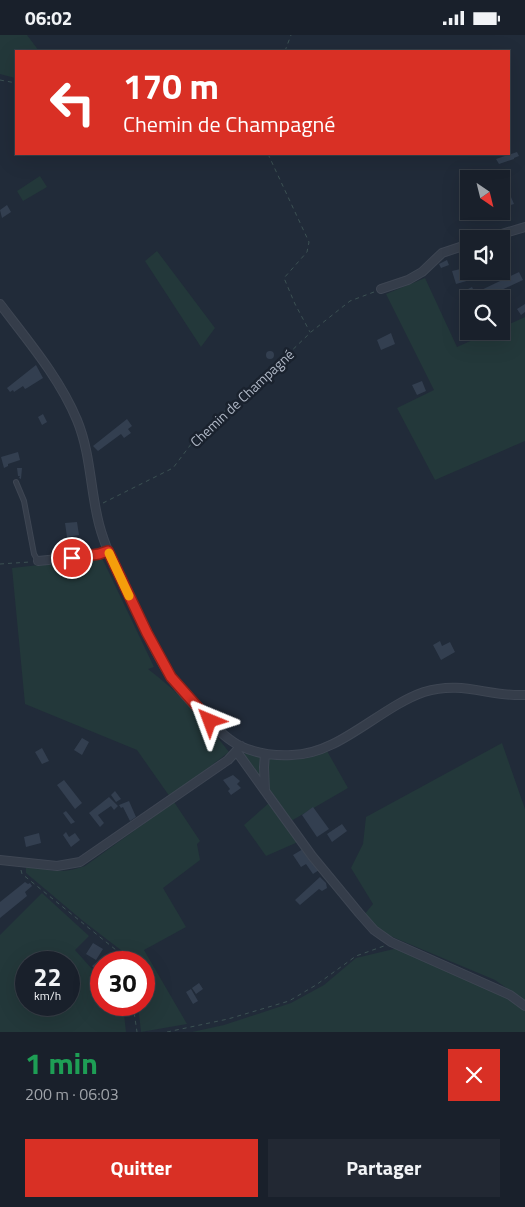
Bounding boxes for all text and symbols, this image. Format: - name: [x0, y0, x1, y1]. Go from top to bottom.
- text: 06:02: [25, 3, 72, 32]
- text: 170 m: [123, 59, 219, 113]
- icon: left: [40, 70, 105, 135]
- text: Chemin de Champagné: [123, 107, 335, 141]
- north arrow: [460, 170, 510, 220]
- map controls: [460, 170, 510, 340]
- button: sound: [460, 230, 510, 280]
- button: search: [460, 290, 510, 340]
- street label: Chemin de Champagné: [185, 344, 298, 451]
- pin: [51, 537, 93, 579]
- icon: arrive: [58, 544, 86, 572]
- position arrow: [183, 694, 235, 746]
- speed limit sign: 30: [90, 951, 155, 1016]
- text: 22: [33, 958, 62, 996]
- text: km/h: [34, 986, 61, 1005]
- text: 1 min: [25, 1040, 98, 1086]
- button: close: [448, 1049, 500, 1101]
- text: 200 m · 06:03: [25, 1082, 119, 1106]
- button: Quitter: [25, 1139, 258, 1197]
- button: Partager: [268, 1139, 500, 1197]

